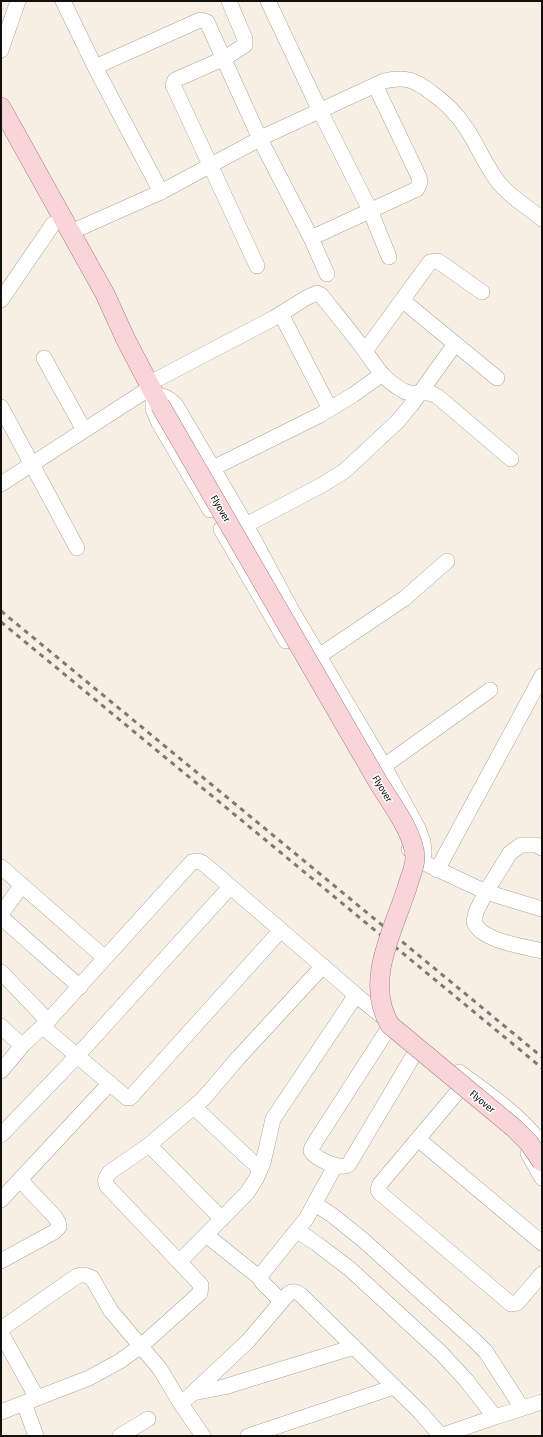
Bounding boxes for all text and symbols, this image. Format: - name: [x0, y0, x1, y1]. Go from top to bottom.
- street label: Flyover: [207, 493, 233, 525]
- street label: Flyover: [369, 773, 395, 805]
- street label: Flyover: [467, 1088, 497, 1116]

